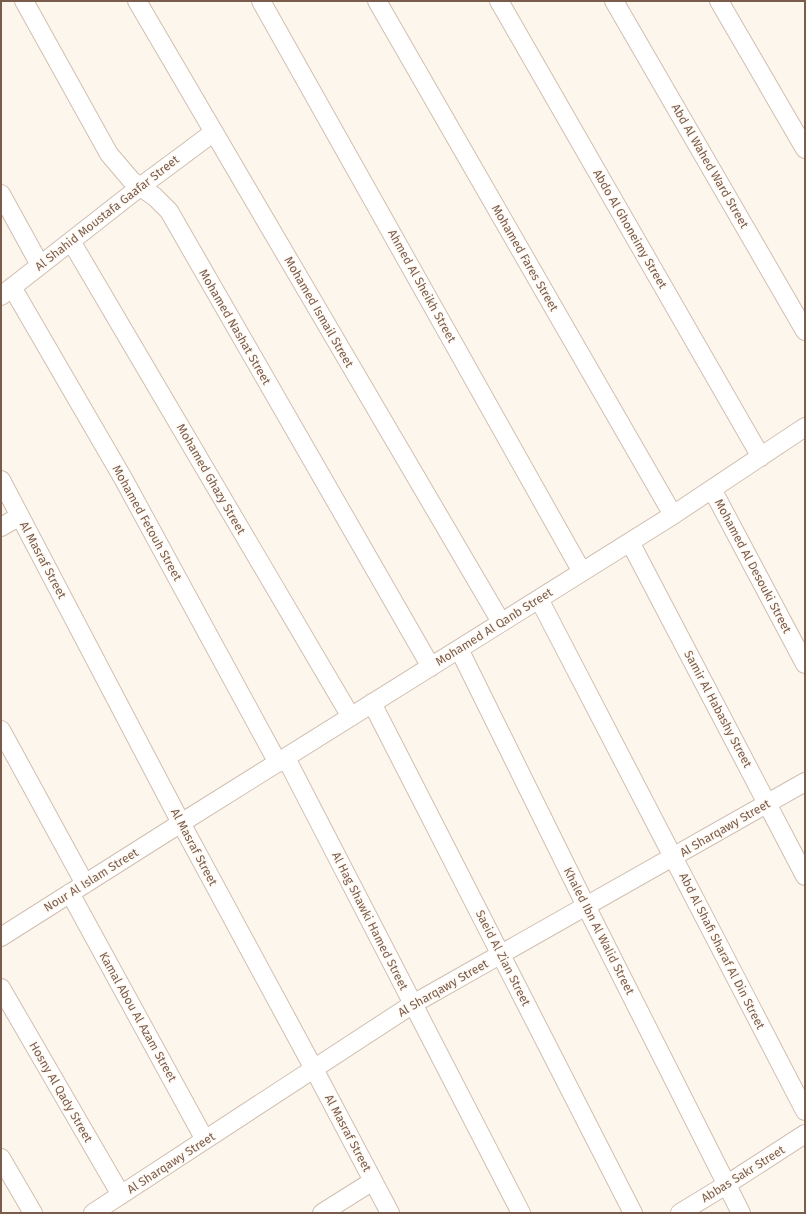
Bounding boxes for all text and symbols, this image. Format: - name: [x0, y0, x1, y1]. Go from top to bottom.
- street label: Abd Al Wahed Ward Street: [669, 101, 752, 231]
- street label: Al Shahid Moustafa Gaafar Street: [32, 152, 182, 274]
- street label: Abdo Al Ghoneimy Street: [590, 167, 670, 292]
- street label: Mohamed Fares Street: [489, 202, 562, 314]
- street label: Ahmed Al Sheikh Street: [385, 227, 459, 346]
- street label: Mohamed Ismail Street: [282, 254, 357, 370]
- street label: Mohamed Nashat Street: [196, 267, 274, 388]
- street label: Mohamed Ghazy Street: [174, 421, 249, 537]
- street label: Mohamed Fetouh Street: [109, 463, 185, 584]
- street label: Mohamed Al Desouki Street: [712, 497, 795, 636]
- street label: Al Masraf Street: [17, 519, 70, 602]
- street label: Mohamed Al Qanb Street: [433, 585, 556, 669]
- street label: Samir Al Habashy Street: [681, 648, 755, 770]
- street label: Al Sharqawy Street: [677, 796, 773, 860]
- street label: Al Masraf Street: [168, 806, 221, 889]
- street label: Nour Al Islam Street: [41, 845, 141, 915]
- street label: Al Hag Shawki Hamed Street: [329, 850, 411, 993]
- street label: Khaled Ibn Al Walid Street: [561, 865, 638, 998]
- street label: Abd Al Shafi Sharaf Al Din Street: [676, 870, 768, 1032]
- street label: Saeid Al Zian Street: [473, 908, 534, 1009]
- street label: Kamal Abou Al Azam Street: [96, 950, 180, 1085]
- street label: Al Sharqawy Street: [395, 956, 491, 1020]
- street label: Hosny Al Qady Street: [26, 1039, 96, 1145]
- street label: Al Masraf Street: [322, 1092, 375, 1175]
- street label: Al Sharqawy Street: [124, 1129, 218, 1197]
- street label: Abbas Sakr Street: [699, 1142, 788, 1205]

